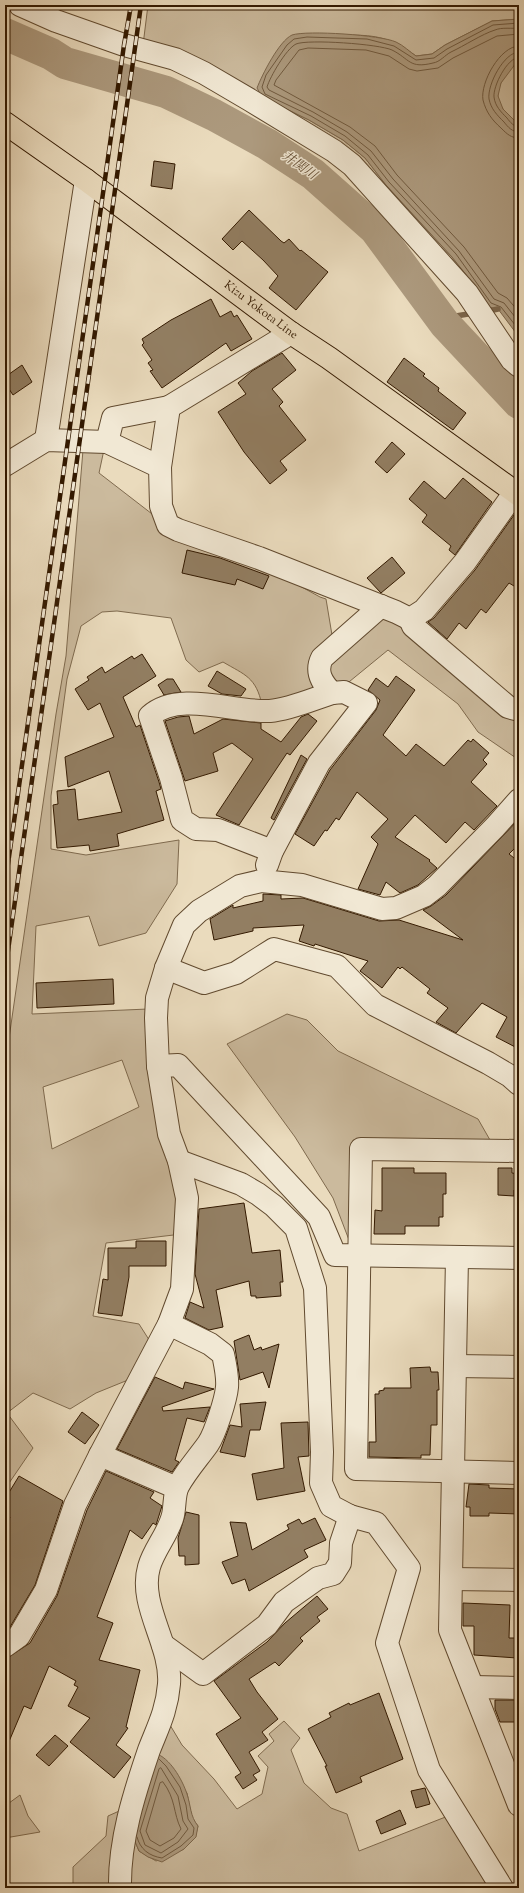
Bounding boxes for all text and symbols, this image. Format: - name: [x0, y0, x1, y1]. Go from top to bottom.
- water label: 井関川: [278, 147, 322, 186]
- street label: Kizu Yokota Line: [220, 277, 302, 344]

